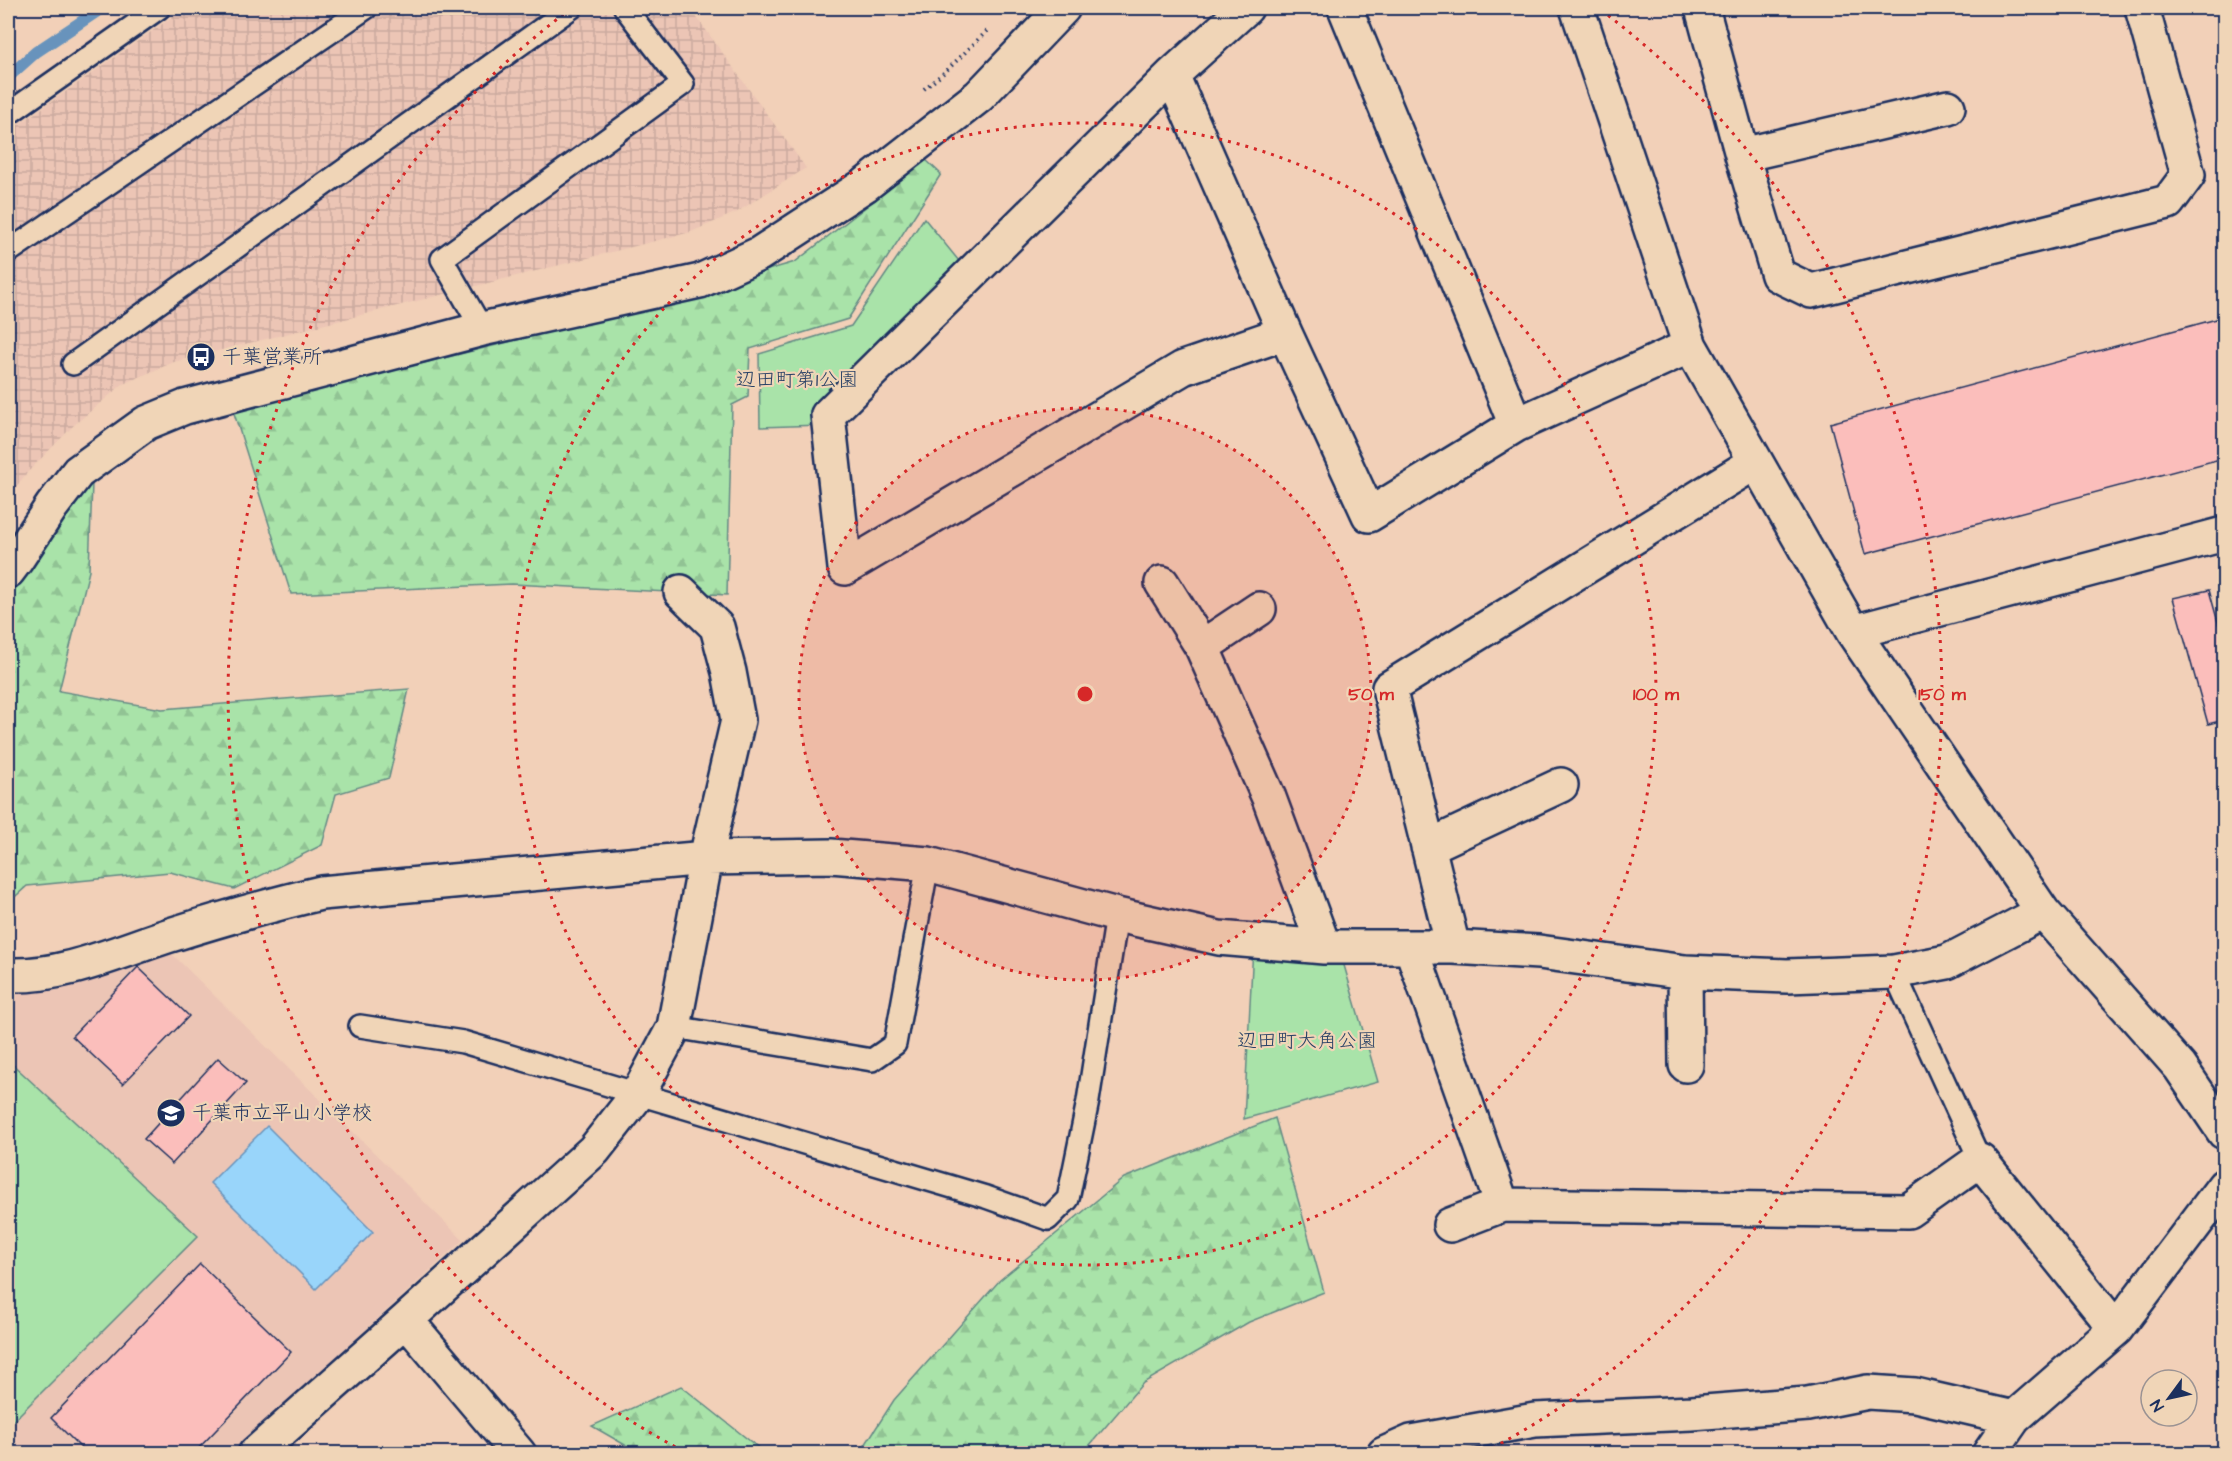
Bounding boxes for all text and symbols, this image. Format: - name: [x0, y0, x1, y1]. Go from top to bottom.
- bus stop icon: 千葉営業所: [185, 341, 217, 373]
- place label: 千葉営業所: [222, 343, 322, 371]
- park label: 辺田町第1公園: [736, 366, 858, 394]
- text: 50 m: [1348, 682, 1395, 707]
- text: 100 m: [1633, 682, 1680, 707]
- text: 150 m: [1918, 682, 1967, 707]
- centre of rings: [1075, 684, 1095, 704]
- park label: 辺田町大角公園: [1237, 1027, 1377, 1055]
- school or university icon: 千葉市立平山小学校: [155, 1097, 187, 1129]
- place label: 千葉市立平山小学校: [192, 1099, 372, 1127]
- north arrow: [2139, 1368, 2199, 1428]
- text: N: [2145, 1395, 2169, 1416]

